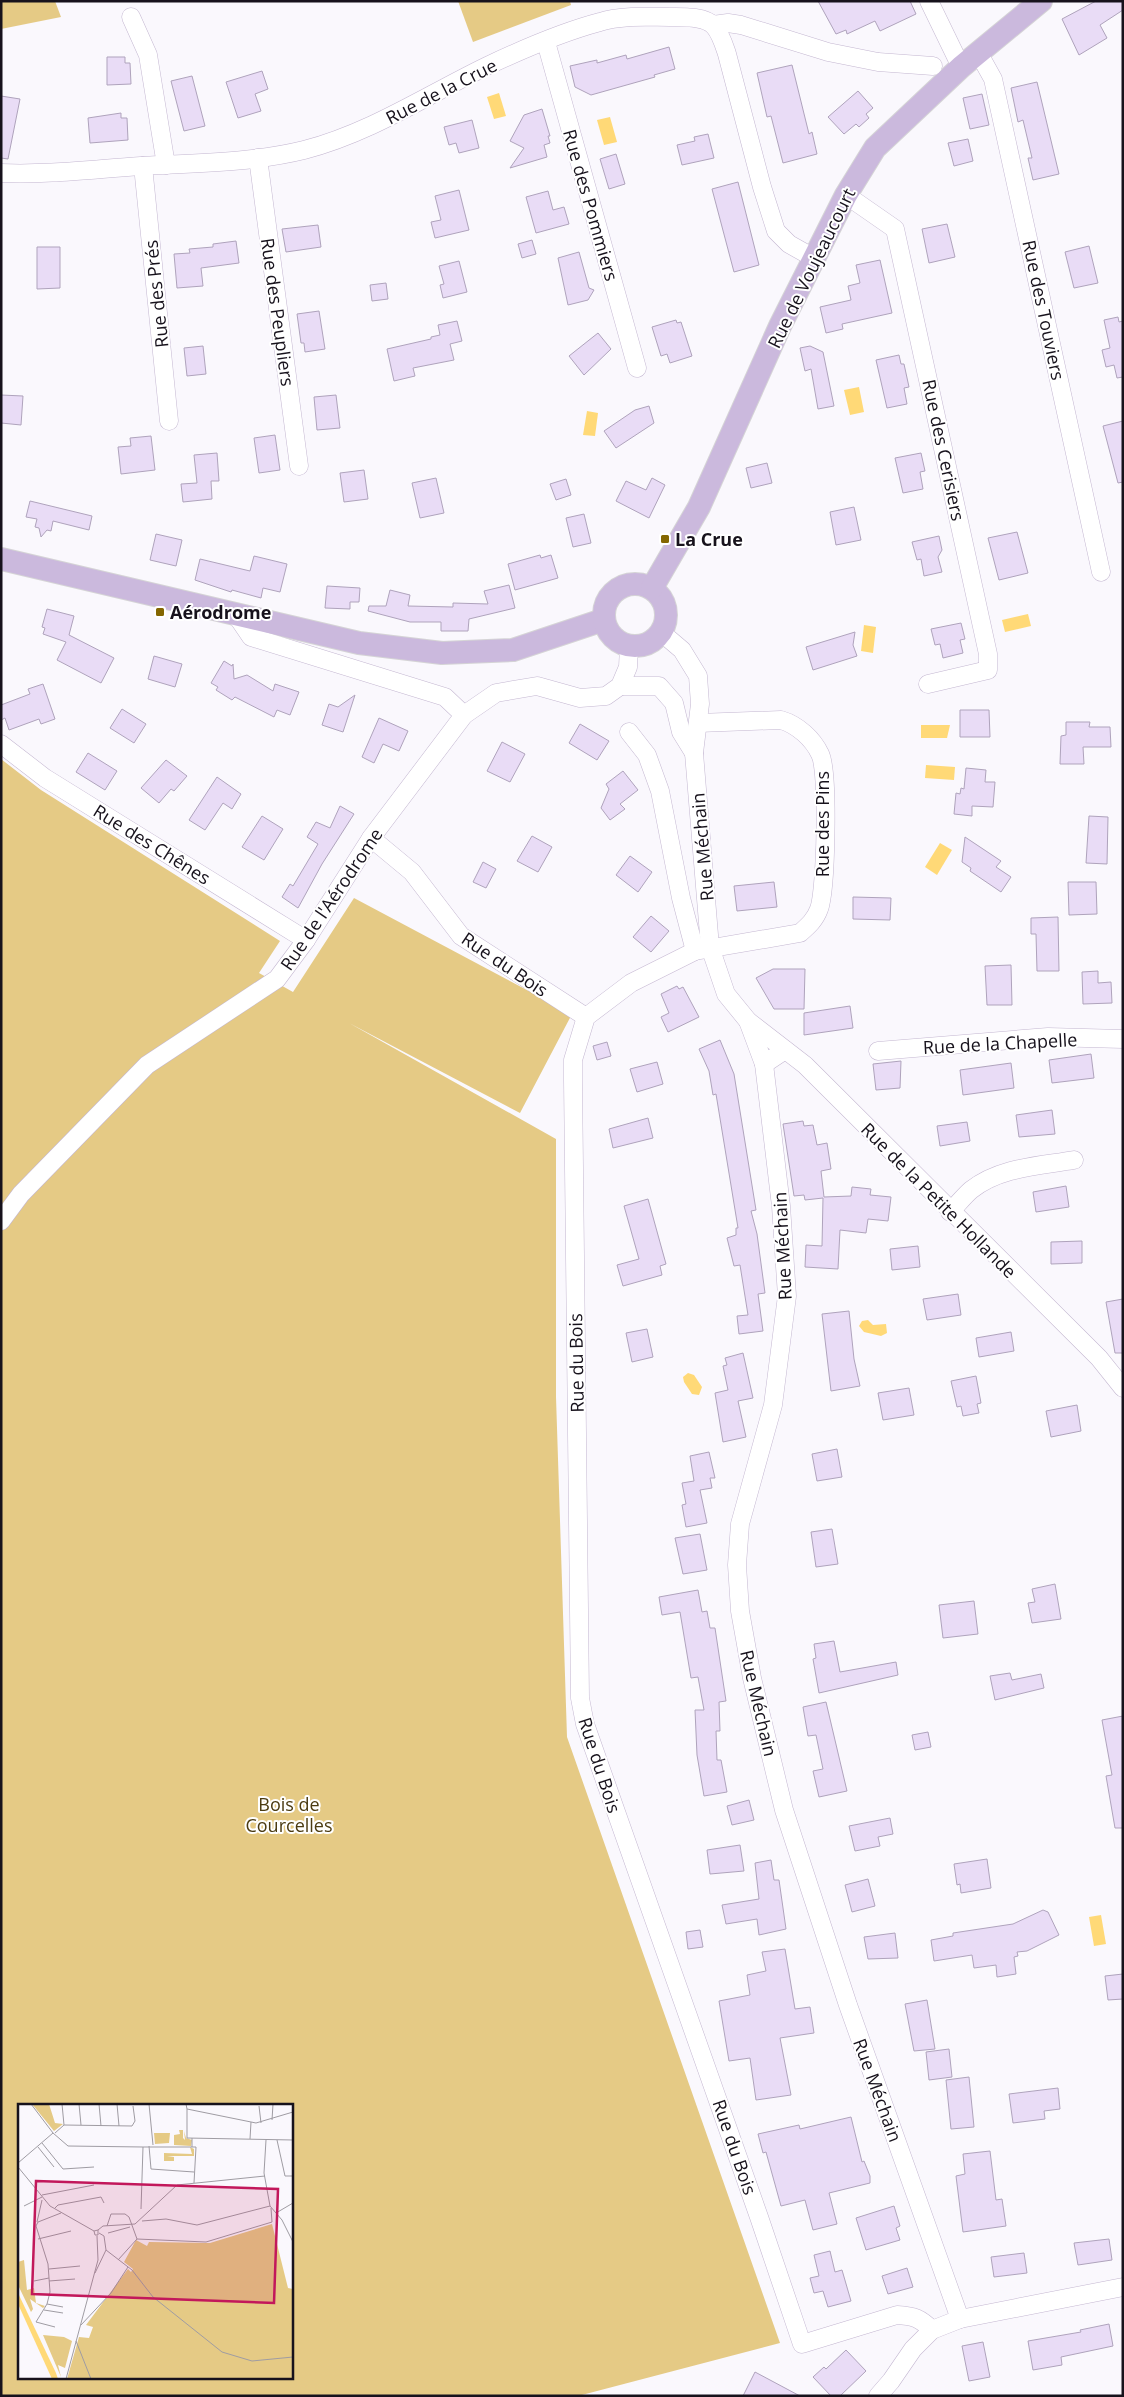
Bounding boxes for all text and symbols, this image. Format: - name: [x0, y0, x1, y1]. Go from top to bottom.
- street label: Rue de la Crue: [381, 53, 501, 129]
- street label: Rue des Pommiers: [558, 126, 624, 284]
- street label: Rue de Voujeaucourt: [762, 184, 860, 352]
- street label: Rue des Peupliers: [256, 236, 300, 388]
- street label: Rue des Touviers: [1017, 238, 1071, 382]
- street label: Rue des Prés: [138, 239, 174, 349]
- street label: Rue des Cerisiers: [917, 377, 971, 523]
- place label: La Crue: [675, 527, 743, 551]
- marker: La Crue: [659, 533, 671, 545]
- place label: Aérodrome: [170, 600, 271, 624]
- marker: Aérodrome: [154, 606, 166, 618]
- street label: Rue des Pins: [810, 771, 834, 877]
- street label: Rue Méchain: [685, 792, 719, 902]
- street label: Rue des Chênes: [89, 798, 215, 890]
- street label: Rue de l'Aérodrome: [274, 823, 388, 975]
- street label: Rue du Bois: [457, 926, 553, 1002]
- street label: Rue de la Chapelle: [922, 1027, 1078, 1059]
- street label: Rue de la Petite Hollande: [856, 1117, 1022, 1283]
- street label: Rue Méchain: [767, 1191, 797, 1301]
- street label: Rue du Bois: [563, 1313, 589, 1413]
- street label: Rue Méchain: [735, 1647, 783, 1759]
- street label: Rue du Bois: [573, 1714, 627, 1816]
- park label: Bois de Courcelles: [245, 1792, 333, 1837]
- street label: Rue Méchain: [848, 2035, 908, 2145]
- street label: Rue du Bois: [707, 2096, 763, 2198]
- inset map: [18, 2104, 292, 2380]

